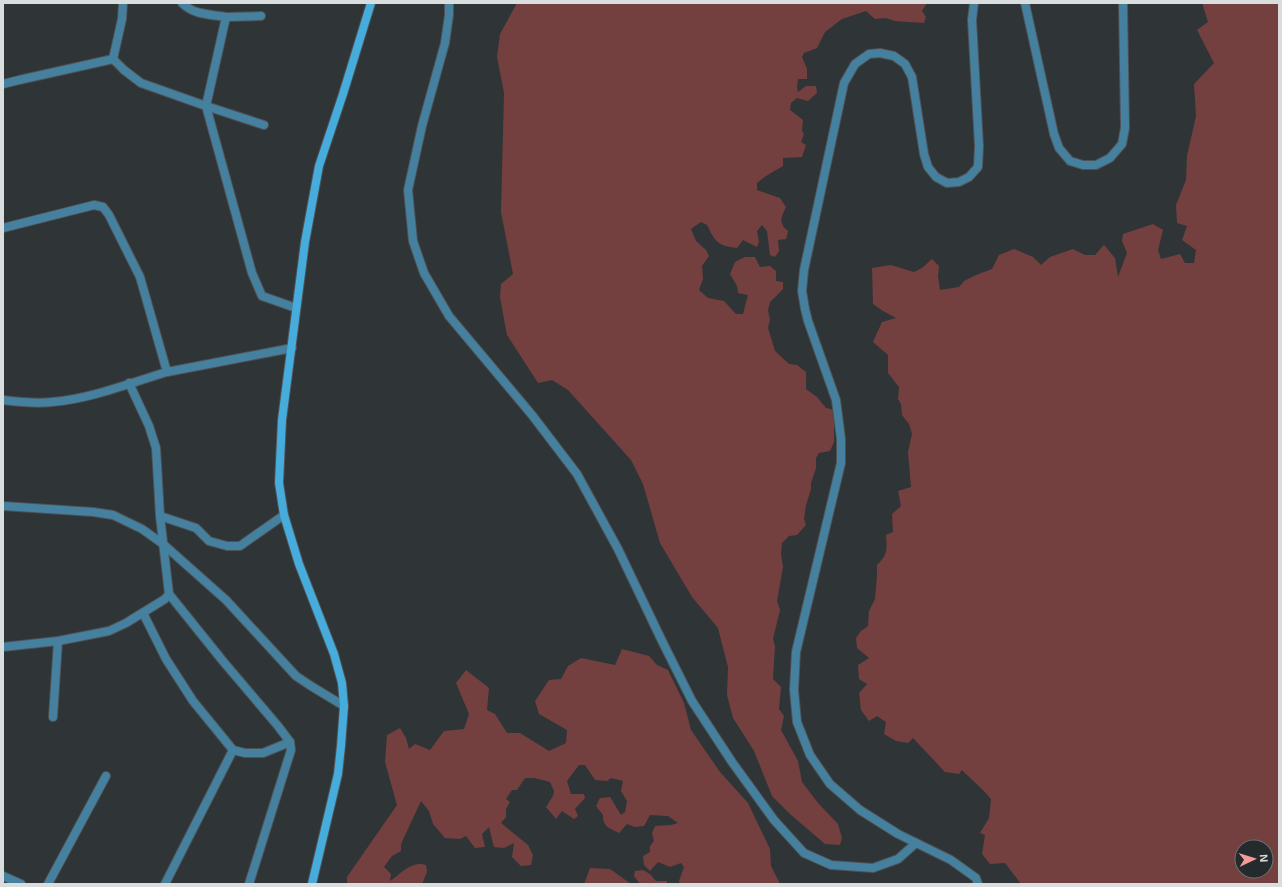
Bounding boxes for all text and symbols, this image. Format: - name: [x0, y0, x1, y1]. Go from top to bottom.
- north arrow: [1234, 839, 1274, 879]
- text: N: [1258, 854, 1270, 863]

